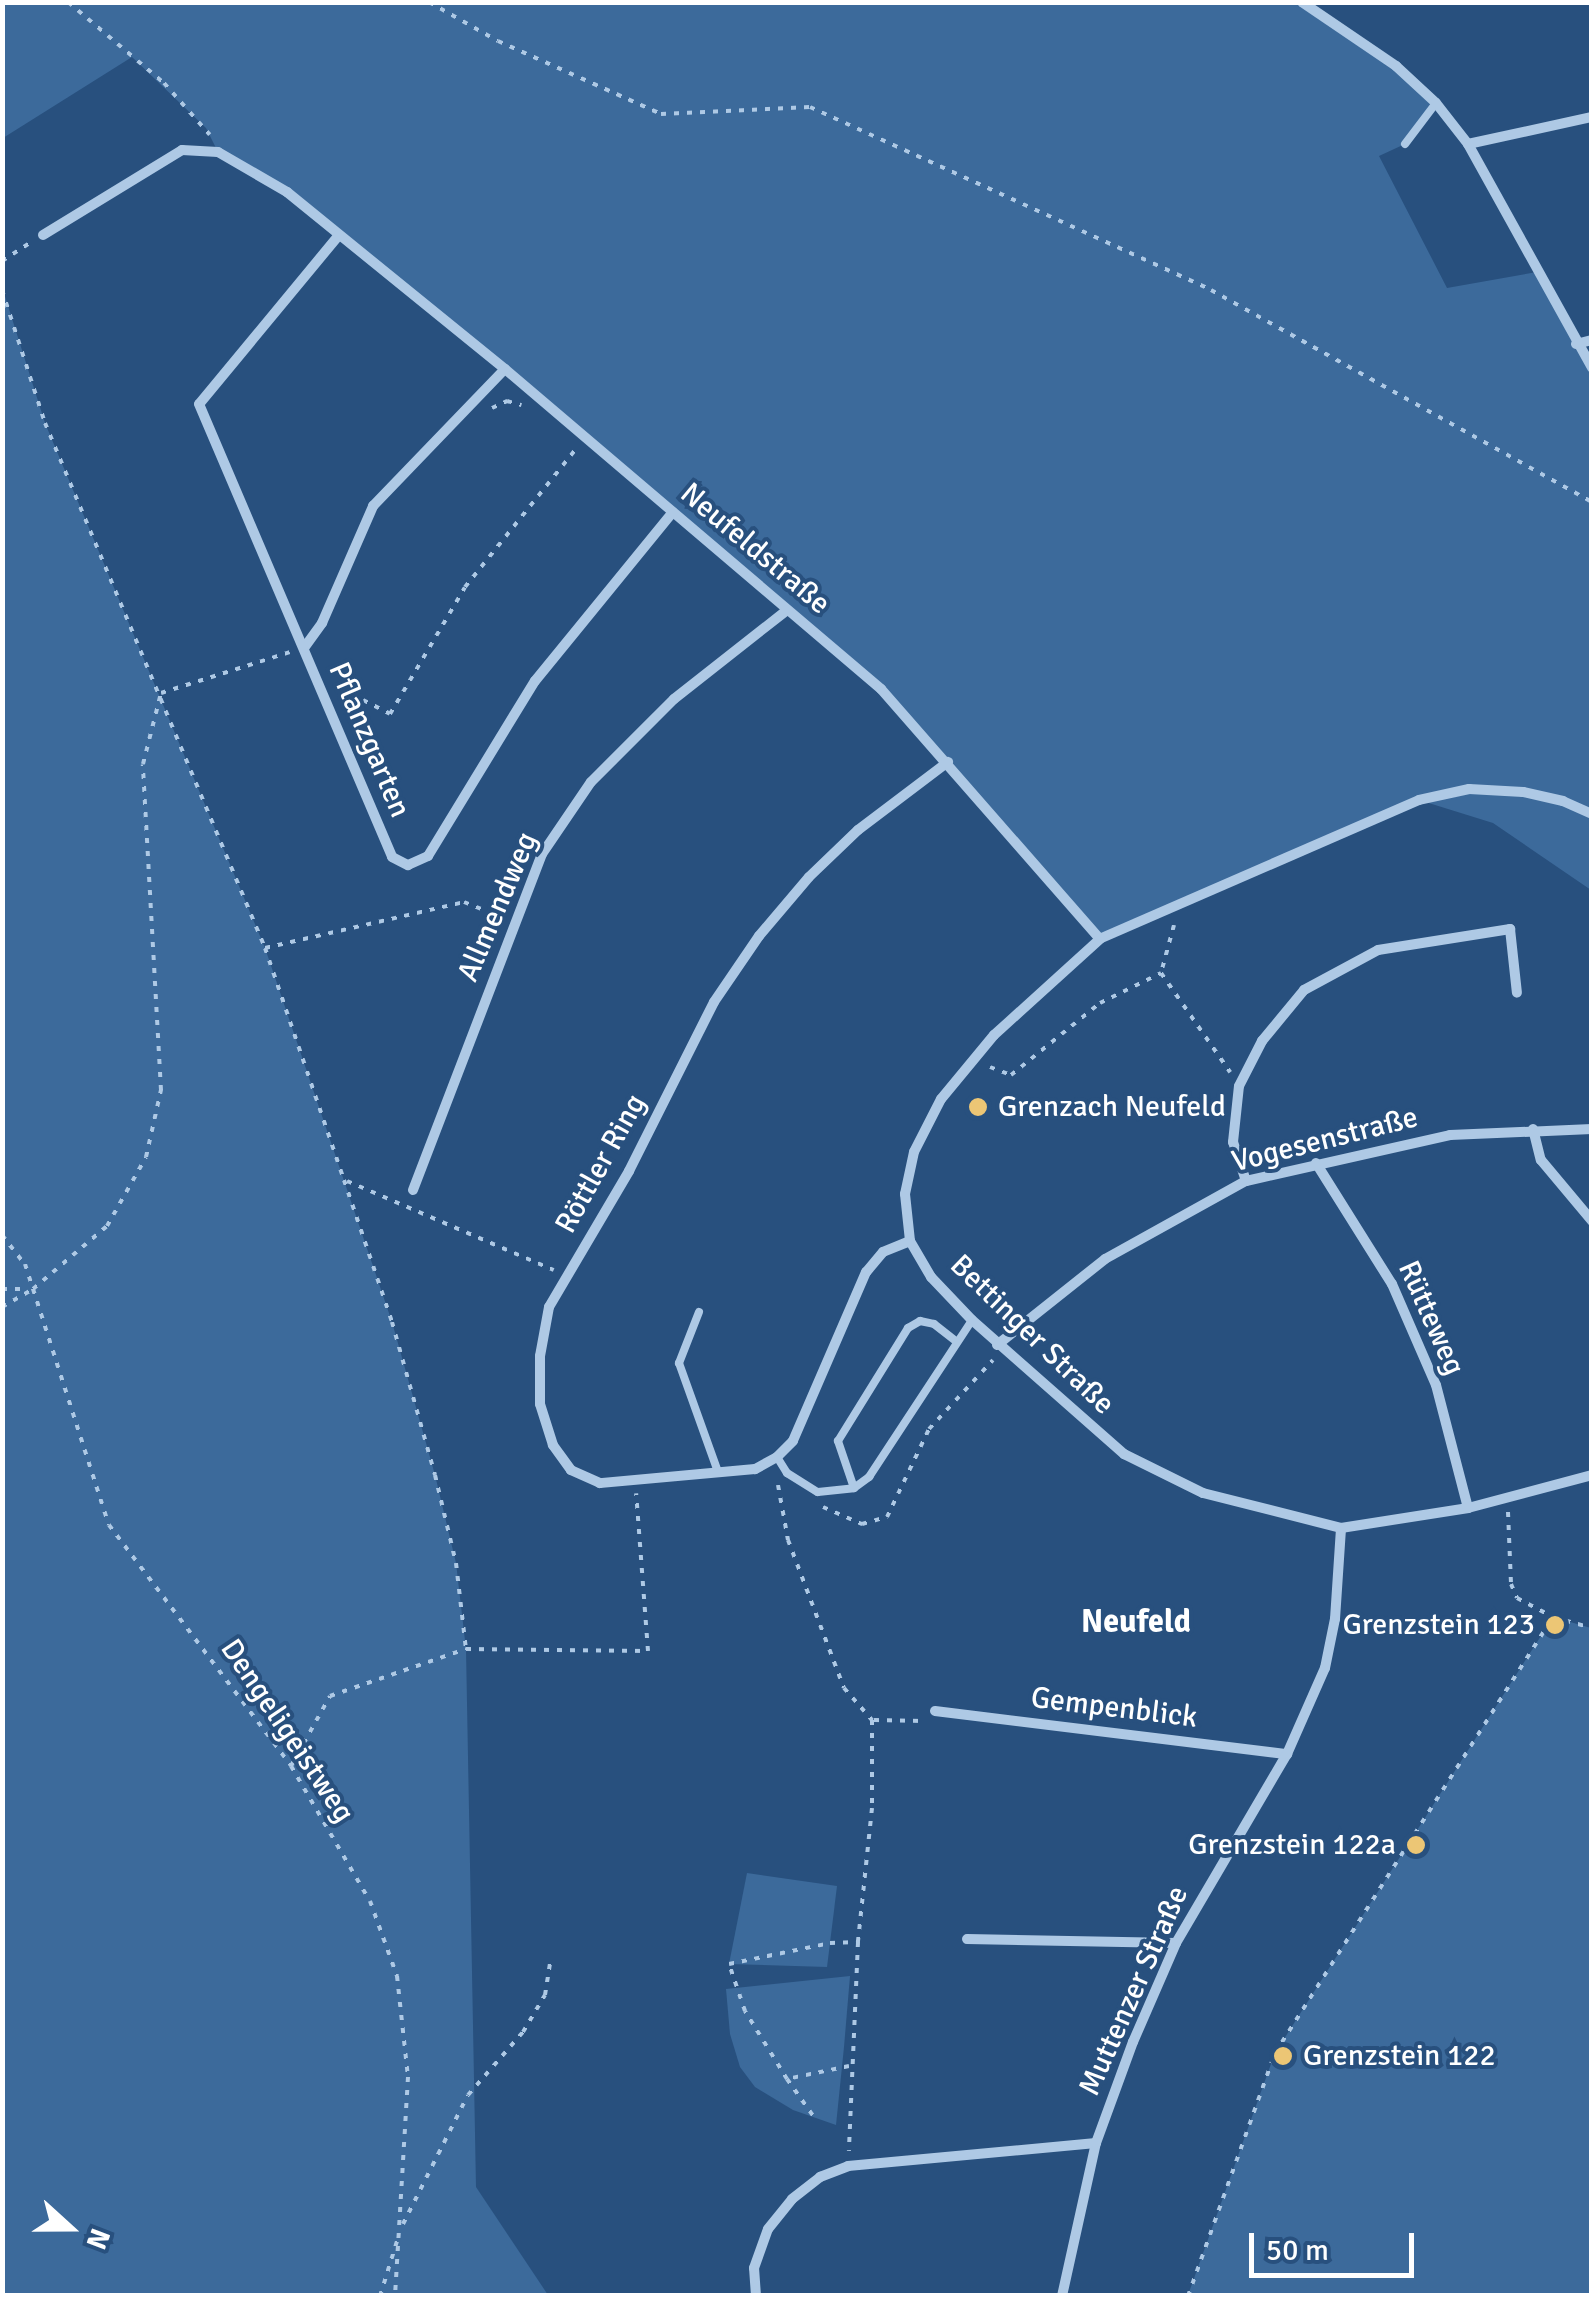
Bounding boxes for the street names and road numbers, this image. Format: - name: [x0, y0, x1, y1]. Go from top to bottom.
- street label: Neufeldstraße: [673, 476, 837, 622]
- street label: Pflanzgarten: [320, 657, 418, 823]
- street label: Allmendweg: [450, 827, 546, 987]
- street label: Röttler Ring: [548, 1088, 654, 1240]
- street label: Vogesenstraße: [1228, 1100, 1422, 1180]
- street label: Bettinger Straße: [942, 1248, 1122, 1422]
- street label: Rütteweg: [1390, 1255, 1472, 1381]
- street label: Dengeligeistweg: [212, 1632, 362, 1830]
- street label: Gempenblick: [1029, 1680, 1199, 1736]
- street label: Muttenzer Straße: [1072, 1881, 1196, 2101]

